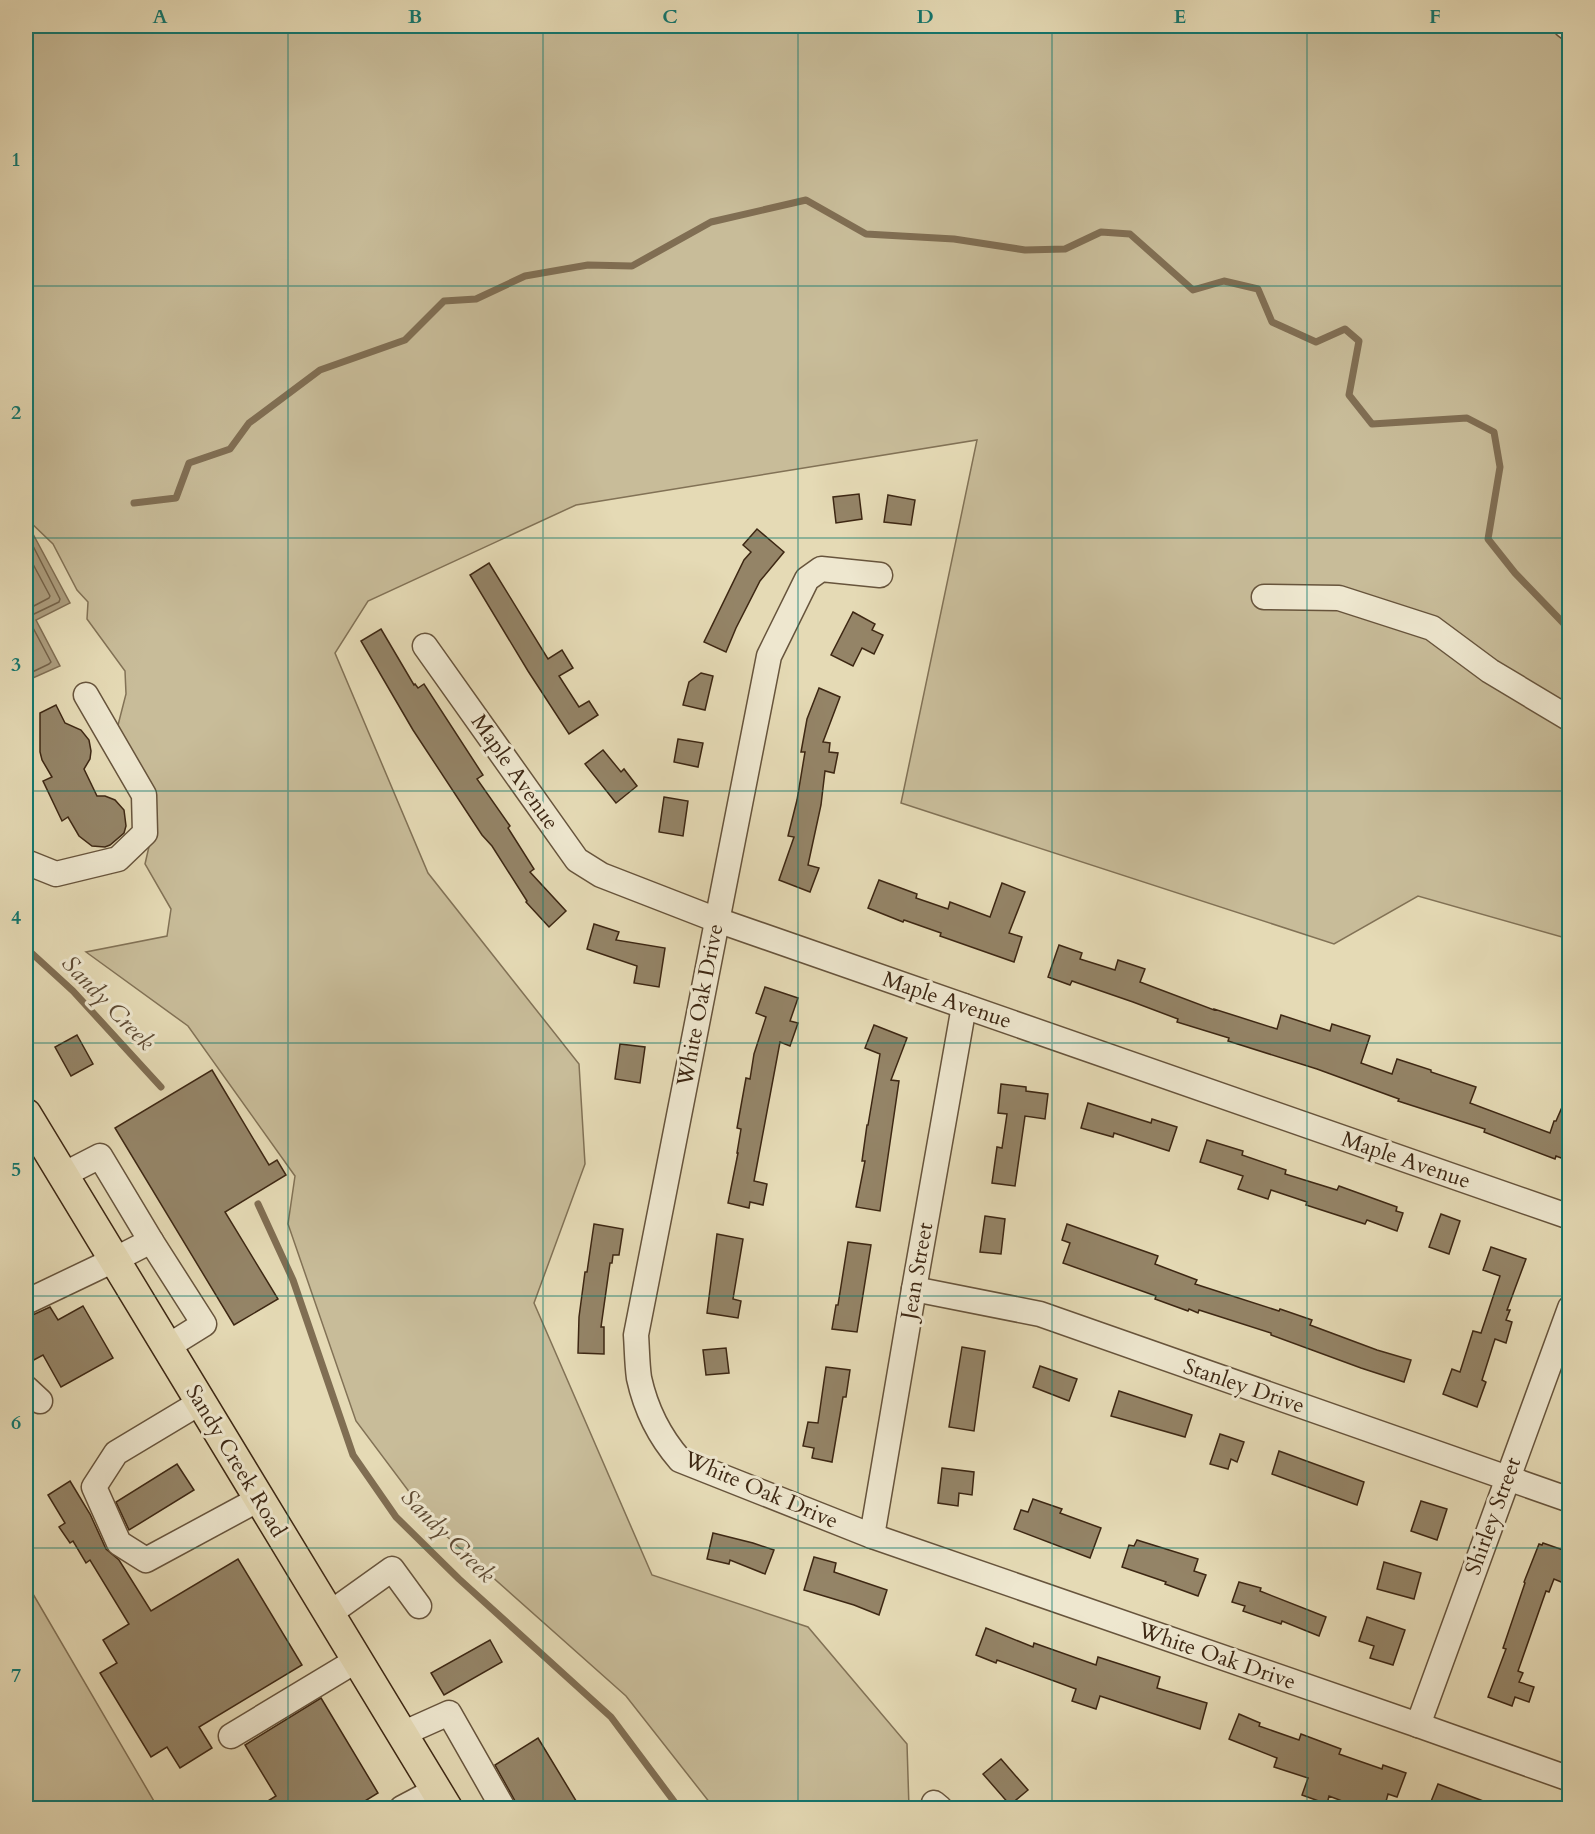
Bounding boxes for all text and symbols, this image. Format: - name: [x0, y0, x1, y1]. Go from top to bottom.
- text: A: [152, 3, 168, 30]
- text: B: [408, 3, 422, 30]
- text: C: [662, 3, 678, 30]
- text: D: [916, 3, 934, 30]
- text: E: [1174, 3, 1186, 30]
- text: F: [1429, 3, 1441, 30]
- text: 1: [11, 146, 21, 173]
- text: 2: [11, 399, 21, 426]
- text: 3: [11, 651, 21, 678]
- street label: Maple Avenue: [464, 708, 566, 836]
- text: 4: [11, 904, 21, 931]
- street label: White Oak Drive: [669, 921, 730, 1090]
- water label: Sandy Creek: [54, 948, 162, 1058]
- street label: Maple Avenue: [878, 964, 1016, 1036]
- street label: Maple Avenue: [1337, 1124, 1475, 1196]
- text: 5: [11, 1156, 21, 1183]
- street label: Jean Street: [893, 1220, 940, 1325]
- street label: Stanley Drive: [1179, 1351, 1309, 1421]
- street label: Sandy Creek Road: [179, 1379, 294, 1543]
- text: 6: [11, 1409, 21, 1436]
- street label: White Oak Drive: [678, 1444, 843, 1536]
- street label: Shirley Street: [1458, 1453, 1528, 1579]
- water label: Sandy Creek: [393, 1481, 503, 1591]
- street label: White Oak Drive: [1133, 1615, 1300, 1697]
- text: 7: [11, 1662, 21, 1689]

